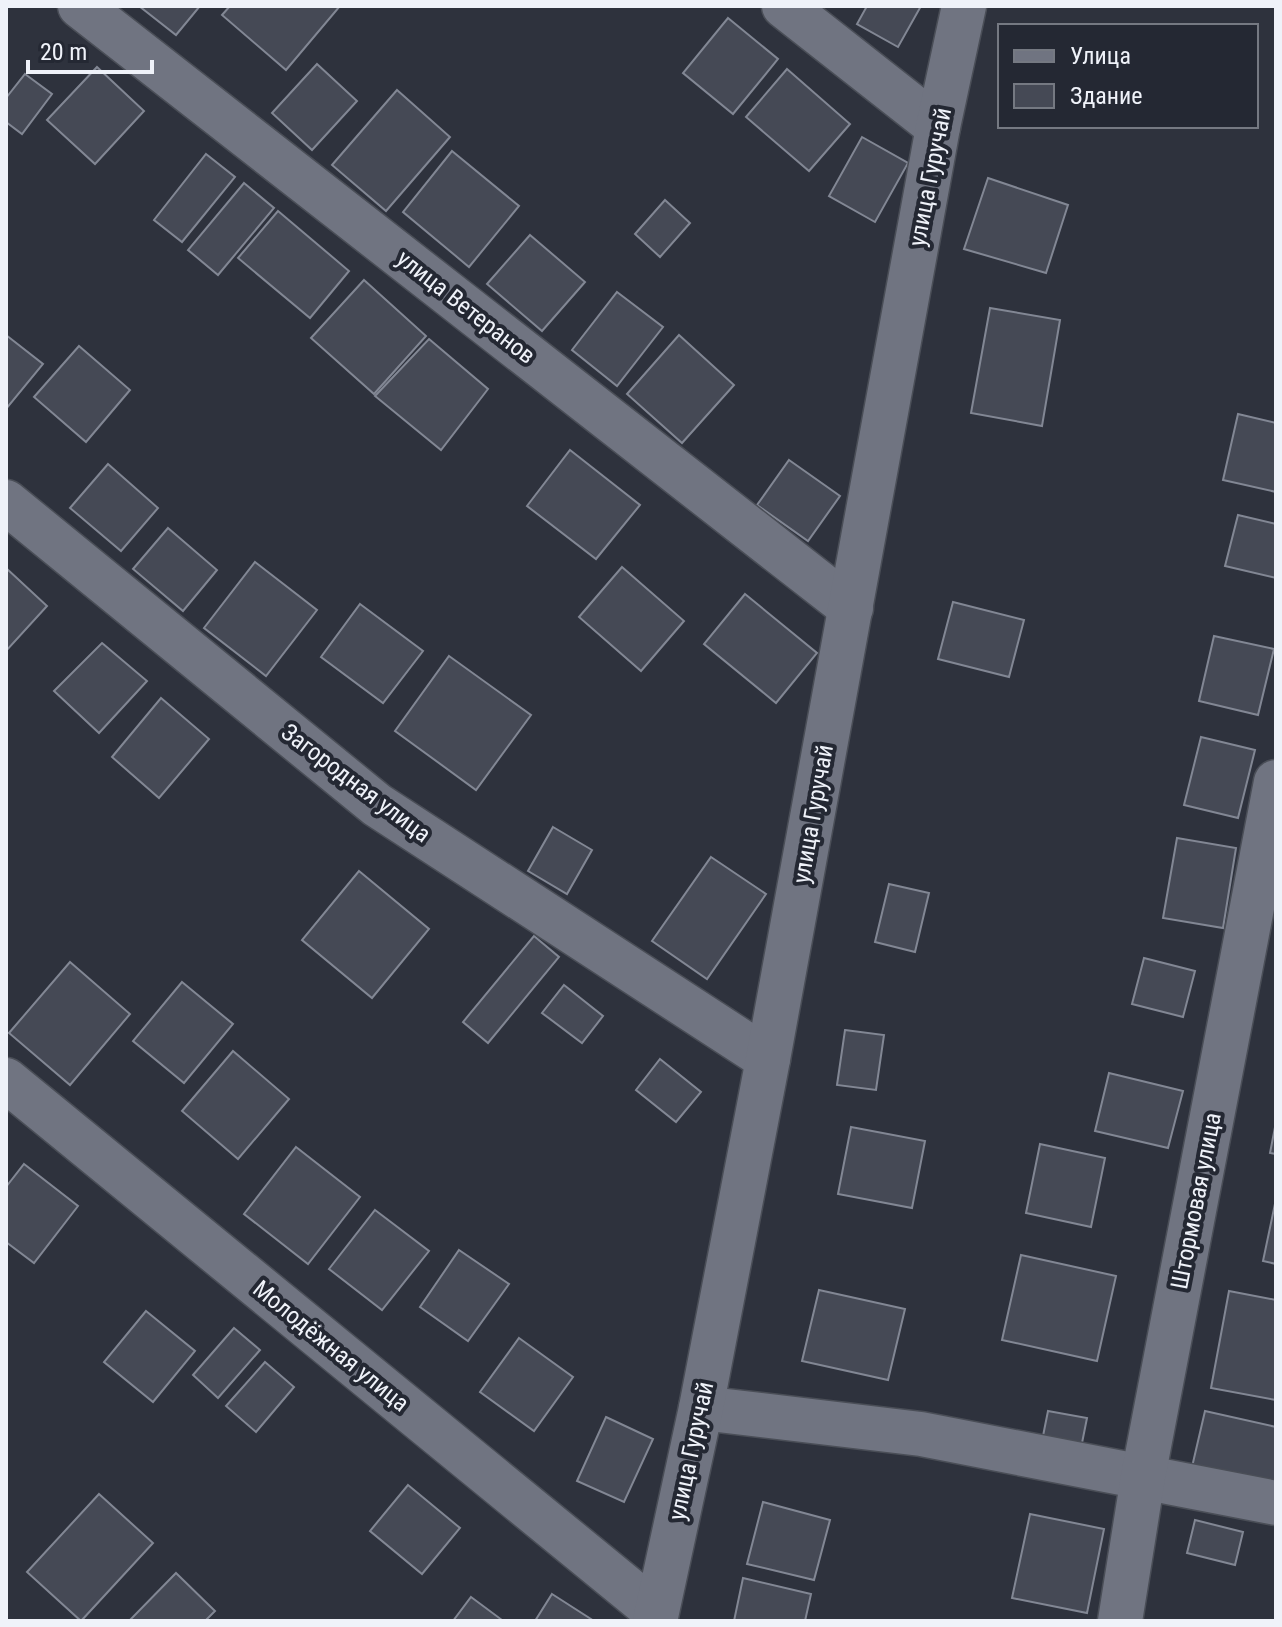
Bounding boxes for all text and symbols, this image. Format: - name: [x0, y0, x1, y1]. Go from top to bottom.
- scale bar: [28, 24, 152, 74]
- legend: [998, 24, 1258, 128]
- text: 20 m: [40, 38, 87, 66]
- text: Улица: [1070, 42, 1131, 70]
- text: Здание: [1070, 82, 1142, 110]
- street label: улица Гуручай: [903, 105, 957, 249]
- street label: улица Ветеранов: [391, 244, 541, 370]
- street label: Загородная улица: [276, 718, 436, 848]
- street label: улица Гуручай: [787, 742, 839, 886]
- street label: Штормовая улица: [1165, 1110, 1227, 1292]
- street label: Молодёжная улица: [247, 1275, 415, 1417]
- street label: улица Гуручай: [663, 1379, 719, 1523]

